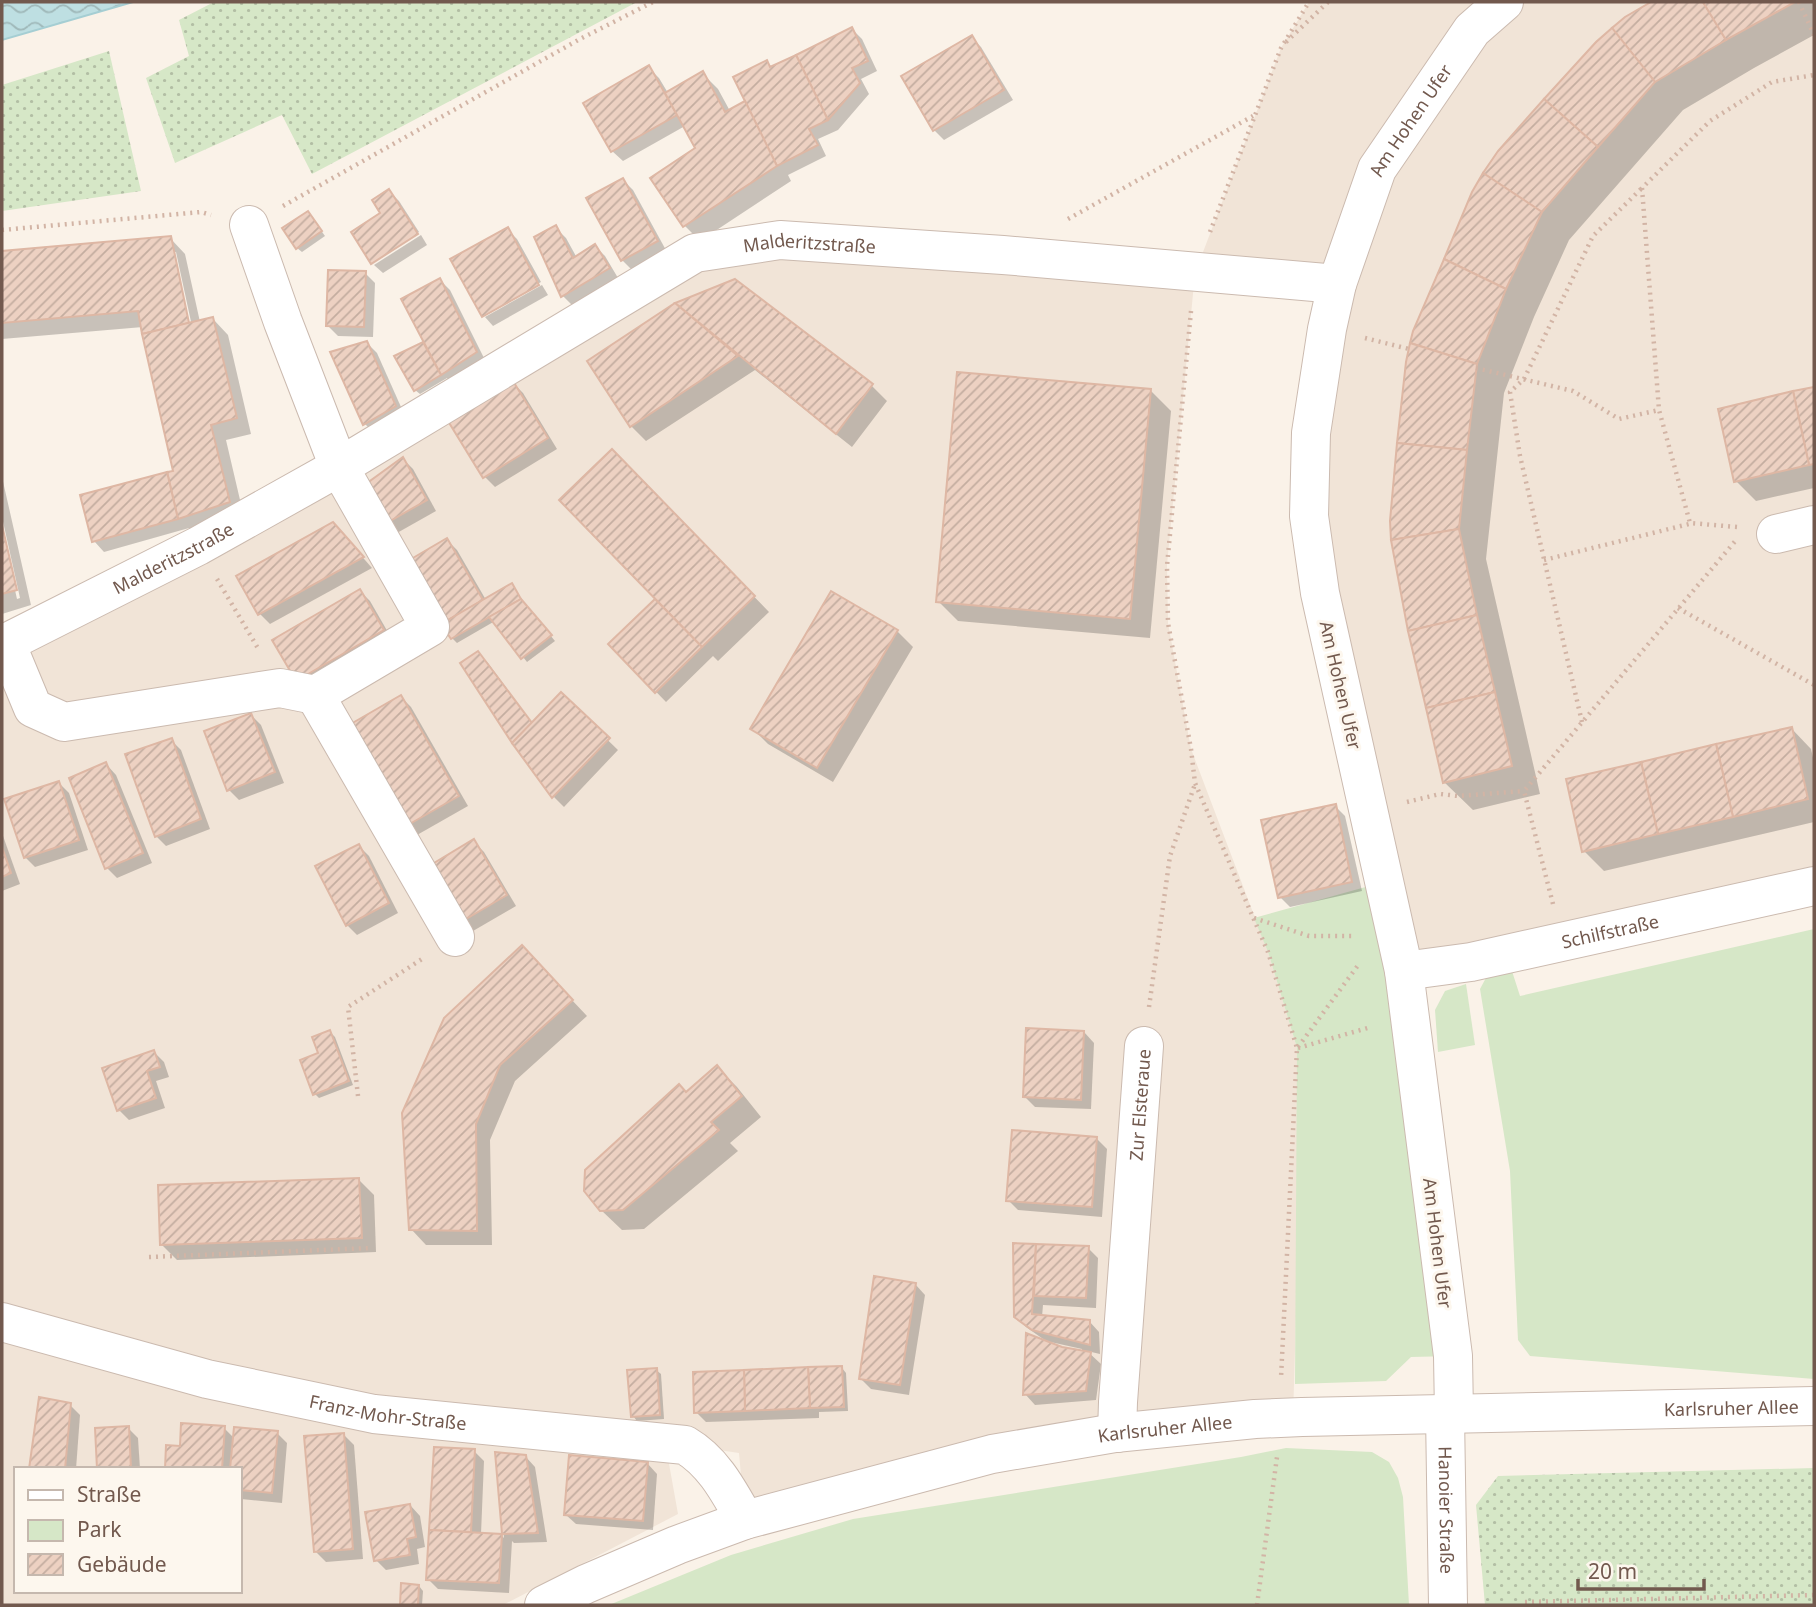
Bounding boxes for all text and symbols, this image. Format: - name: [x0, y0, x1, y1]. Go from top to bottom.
- street label: Am Hohen Ufer: [1363, 59, 1457, 179]
- street label: Malderitzstraße: [741, 227, 877, 258]
- street label: Malderitzstraße: [109, 516, 238, 599]
- street label: Am Hohen Ufer: [1315, 618, 1368, 752]
- street label: Schilfstraße: [1559, 909, 1661, 954]
- street label: Zur Elsteraue: [1124, 1048, 1156, 1162]
- street label: Am Hohen Ufer: [1418, 1176, 1458, 1310]
- street label: Franz-Mohr-Straße: [307, 1389, 468, 1435]
- street label: Karlsruher Allee: [1664, 1394, 1799, 1421]
- street label: Karlsruher Allee: [1096, 1409, 1233, 1448]
- street label: Hanoier Straße: [1434, 1446, 1460, 1574]
- legend: [14, 1467, 242, 1593]
- text: Straße: [77, 1480, 141, 1508]
- text: Park: [77, 1515, 122, 1543]
- scale bar: [1578, 1548, 1704, 1592]
- text: Gebäude: [77, 1550, 167, 1578]
- text: 20 m: [1588, 1557, 1637, 1585]

